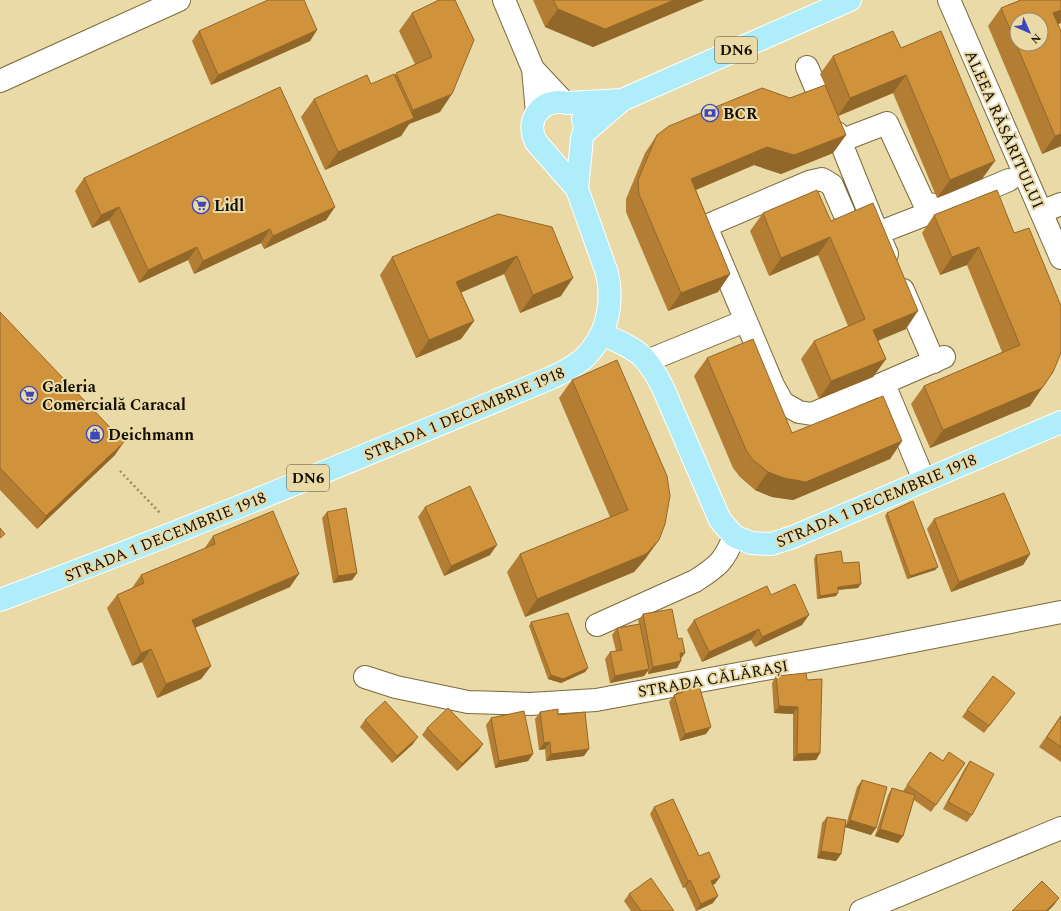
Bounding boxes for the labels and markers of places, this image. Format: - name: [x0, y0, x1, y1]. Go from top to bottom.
- place label: BCR: [723, 102, 758, 126]
- bank icon: BCR: [700, 103, 720, 123]
- place label: Lidl: [214, 194, 244, 218]
- supermarket icon: Lidl: [191, 195, 211, 215]
- place label: Galeria Comercială Caracal: [42, 375, 186, 417]
- supermarket icon: Galeria Comercială Caracal: [19, 385, 39, 405]
- place label: Deichmann: [108, 423, 194, 447]
- shop icon: Deichmann: [85, 424, 105, 444]

